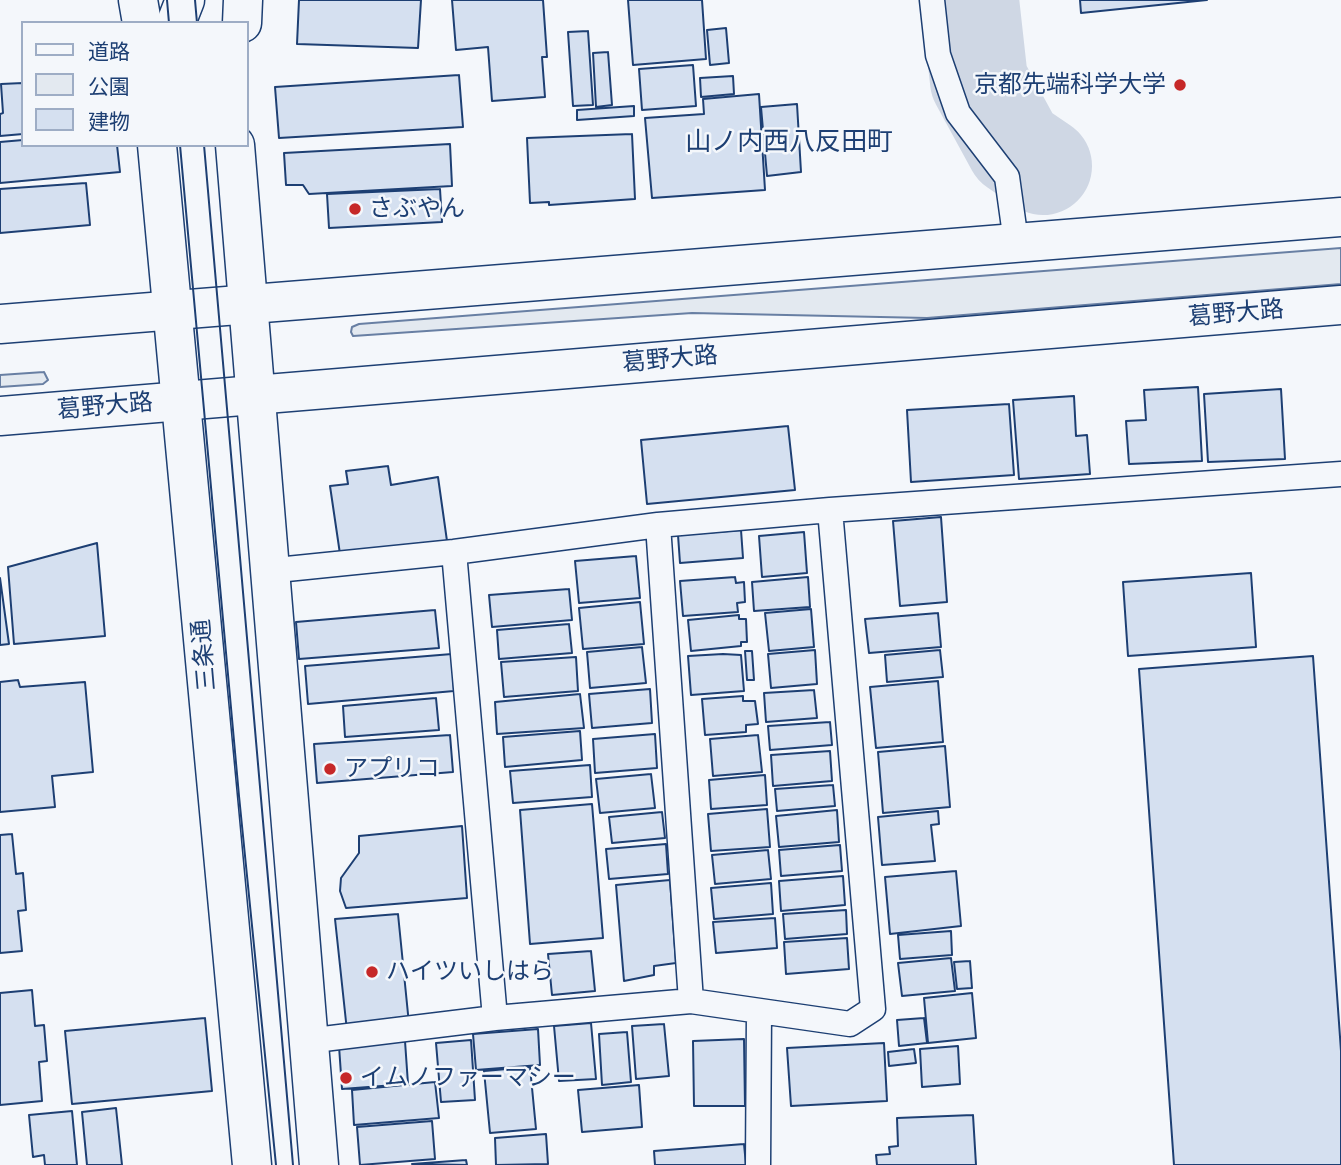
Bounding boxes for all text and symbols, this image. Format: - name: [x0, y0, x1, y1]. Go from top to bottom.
- legend: [21, 21, 248, 147]
- text: 道路: [88, 38, 130, 65]
- place label: 京都先端科学大学: [974, 71, 1166, 99]
- text: 公園: [88, 73, 130, 100]
- marker: 京都先端科学大学: [1172, 77, 1188, 93]
- text: 建物: [88, 108, 130, 135]
- district label: 山ノ内西八反田町: [685, 127, 893, 159]
- place label: さぶやん: [369, 195, 465, 223]
- marker: さぶやん: [347, 201, 363, 217]
- street label: 葛野大路: [1187, 295, 1285, 333]
- street label: 葛野大路: [621, 341, 719, 379]
- street label: 葛野大路: [56, 388, 154, 426]
- street label: 三条通: [188, 618, 222, 692]
- place label: アプリコ: [344, 755, 440, 783]
- marker: アプリコ: [322, 761, 338, 777]
- place label: ハイツいしはら: [386, 958, 554, 986]
- marker: ハイツいしはら: [364, 964, 380, 980]
- place label: イムノファーマシー: [360, 1064, 576, 1092]
- marker: イムノファーマシー: [338, 1070, 354, 1086]

